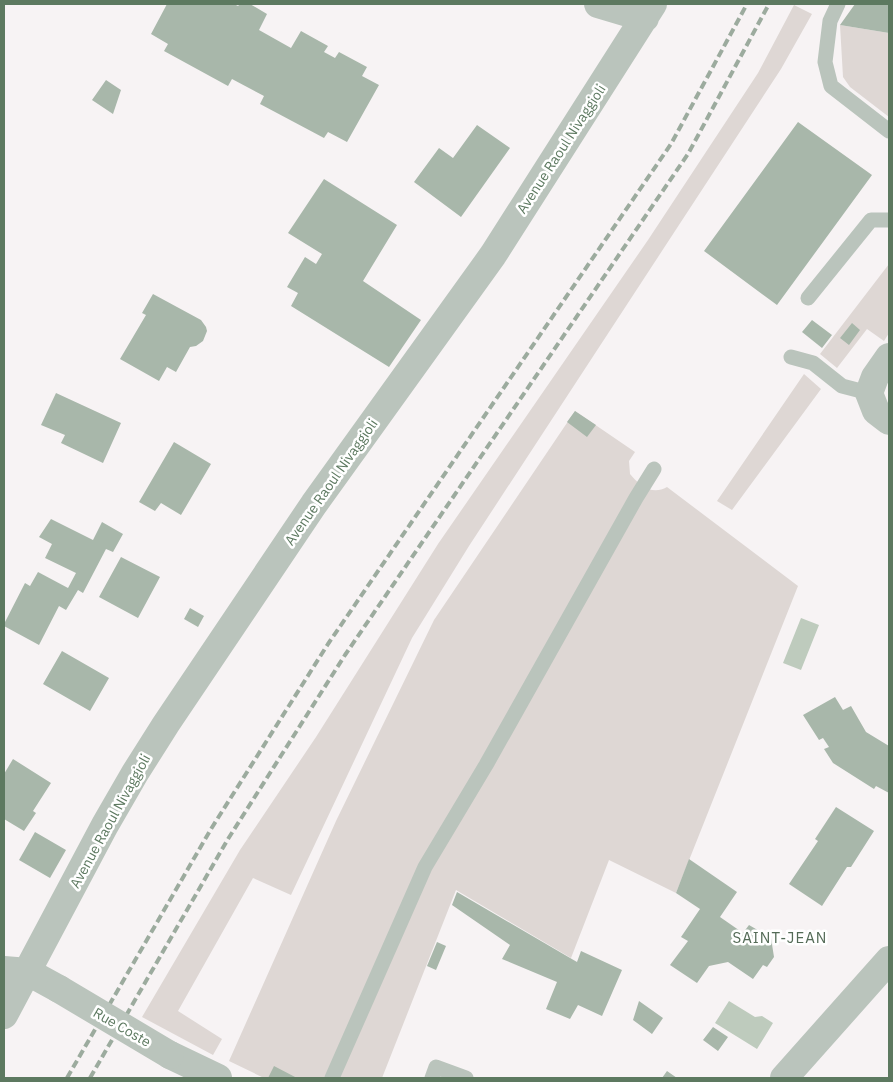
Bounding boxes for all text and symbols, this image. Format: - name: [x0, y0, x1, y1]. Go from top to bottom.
- street label: Avenue Raoul Nivaggioli: [513, 81, 609, 217]
- street label: Avenue Raoul Nivaggioli: [281, 415, 381, 549]
- street label: Avenue Raoul Nivaggioli: [66, 751, 154, 891]
- district label: SAINT-JEAN: [733, 928, 827, 947]
- street label: Rue Coste: [90, 1003, 154, 1051]

